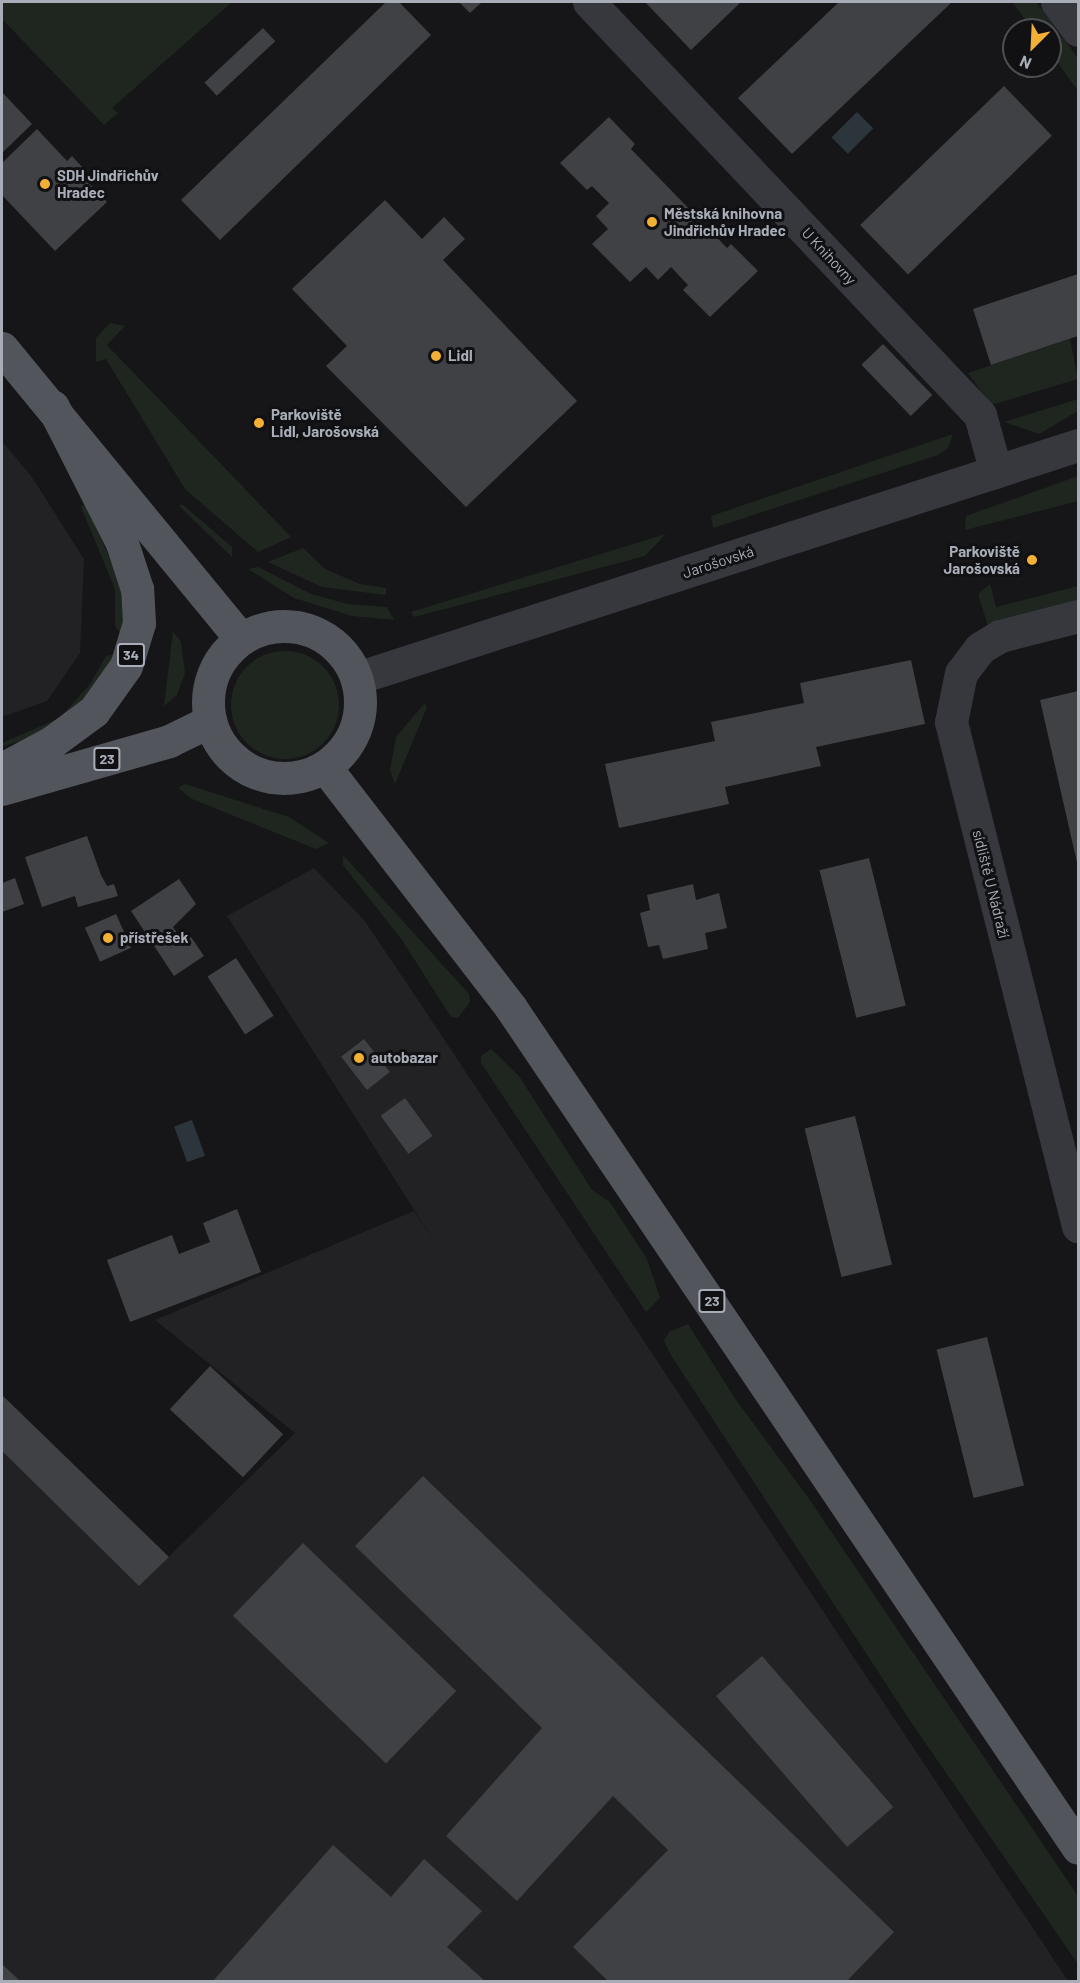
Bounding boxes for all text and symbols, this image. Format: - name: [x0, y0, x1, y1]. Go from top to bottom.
- north arrow: [1002, 18, 1062, 78]
- text: N: [1017, 52, 1034, 74]
- place label: SDH Jindřichův Hradec: [57, 166, 159, 201]
- marker: SDH Jindřichův Hradec: [38, 177, 52, 191]
- place label: Městská knihovna Jindřichův Hradec: [664, 204, 786, 239]
- marker: Městská knihovna Jindřichův Hradec: [645, 215, 659, 229]
- street label: U Knihovny: [798, 224, 860, 288]
- place label: Lidl: [448, 347, 473, 365]
- marker: Lidl: [429, 349, 443, 363]
- place label: Parkoviště Lidl, Jarošovská: [271, 405, 379, 440]
- marker: Parkoviště Lidl, Jarošovská: [252, 416, 266, 430]
- street label: Jarošovská: [680, 542, 756, 582]
- place label: Parkoviště Jarošovská: [944, 542, 1020, 577]
- marker: Parkoviště Jarošovská: [1025, 553, 1039, 567]
- road number: 34: [116, 644, 146, 666]
- road number: 23: [92, 748, 122, 770]
- street label: sídliště U Nádraží: [969, 828, 1013, 940]
- place label: přístřešek: [120, 929, 188, 947]
- marker: přístřešek: [101, 931, 115, 945]
- place label: autobazar: [371, 1049, 438, 1067]
- marker: autobazar: [352, 1051, 366, 1065]
- road number: 23: [697, 1290, 727, 1312]

